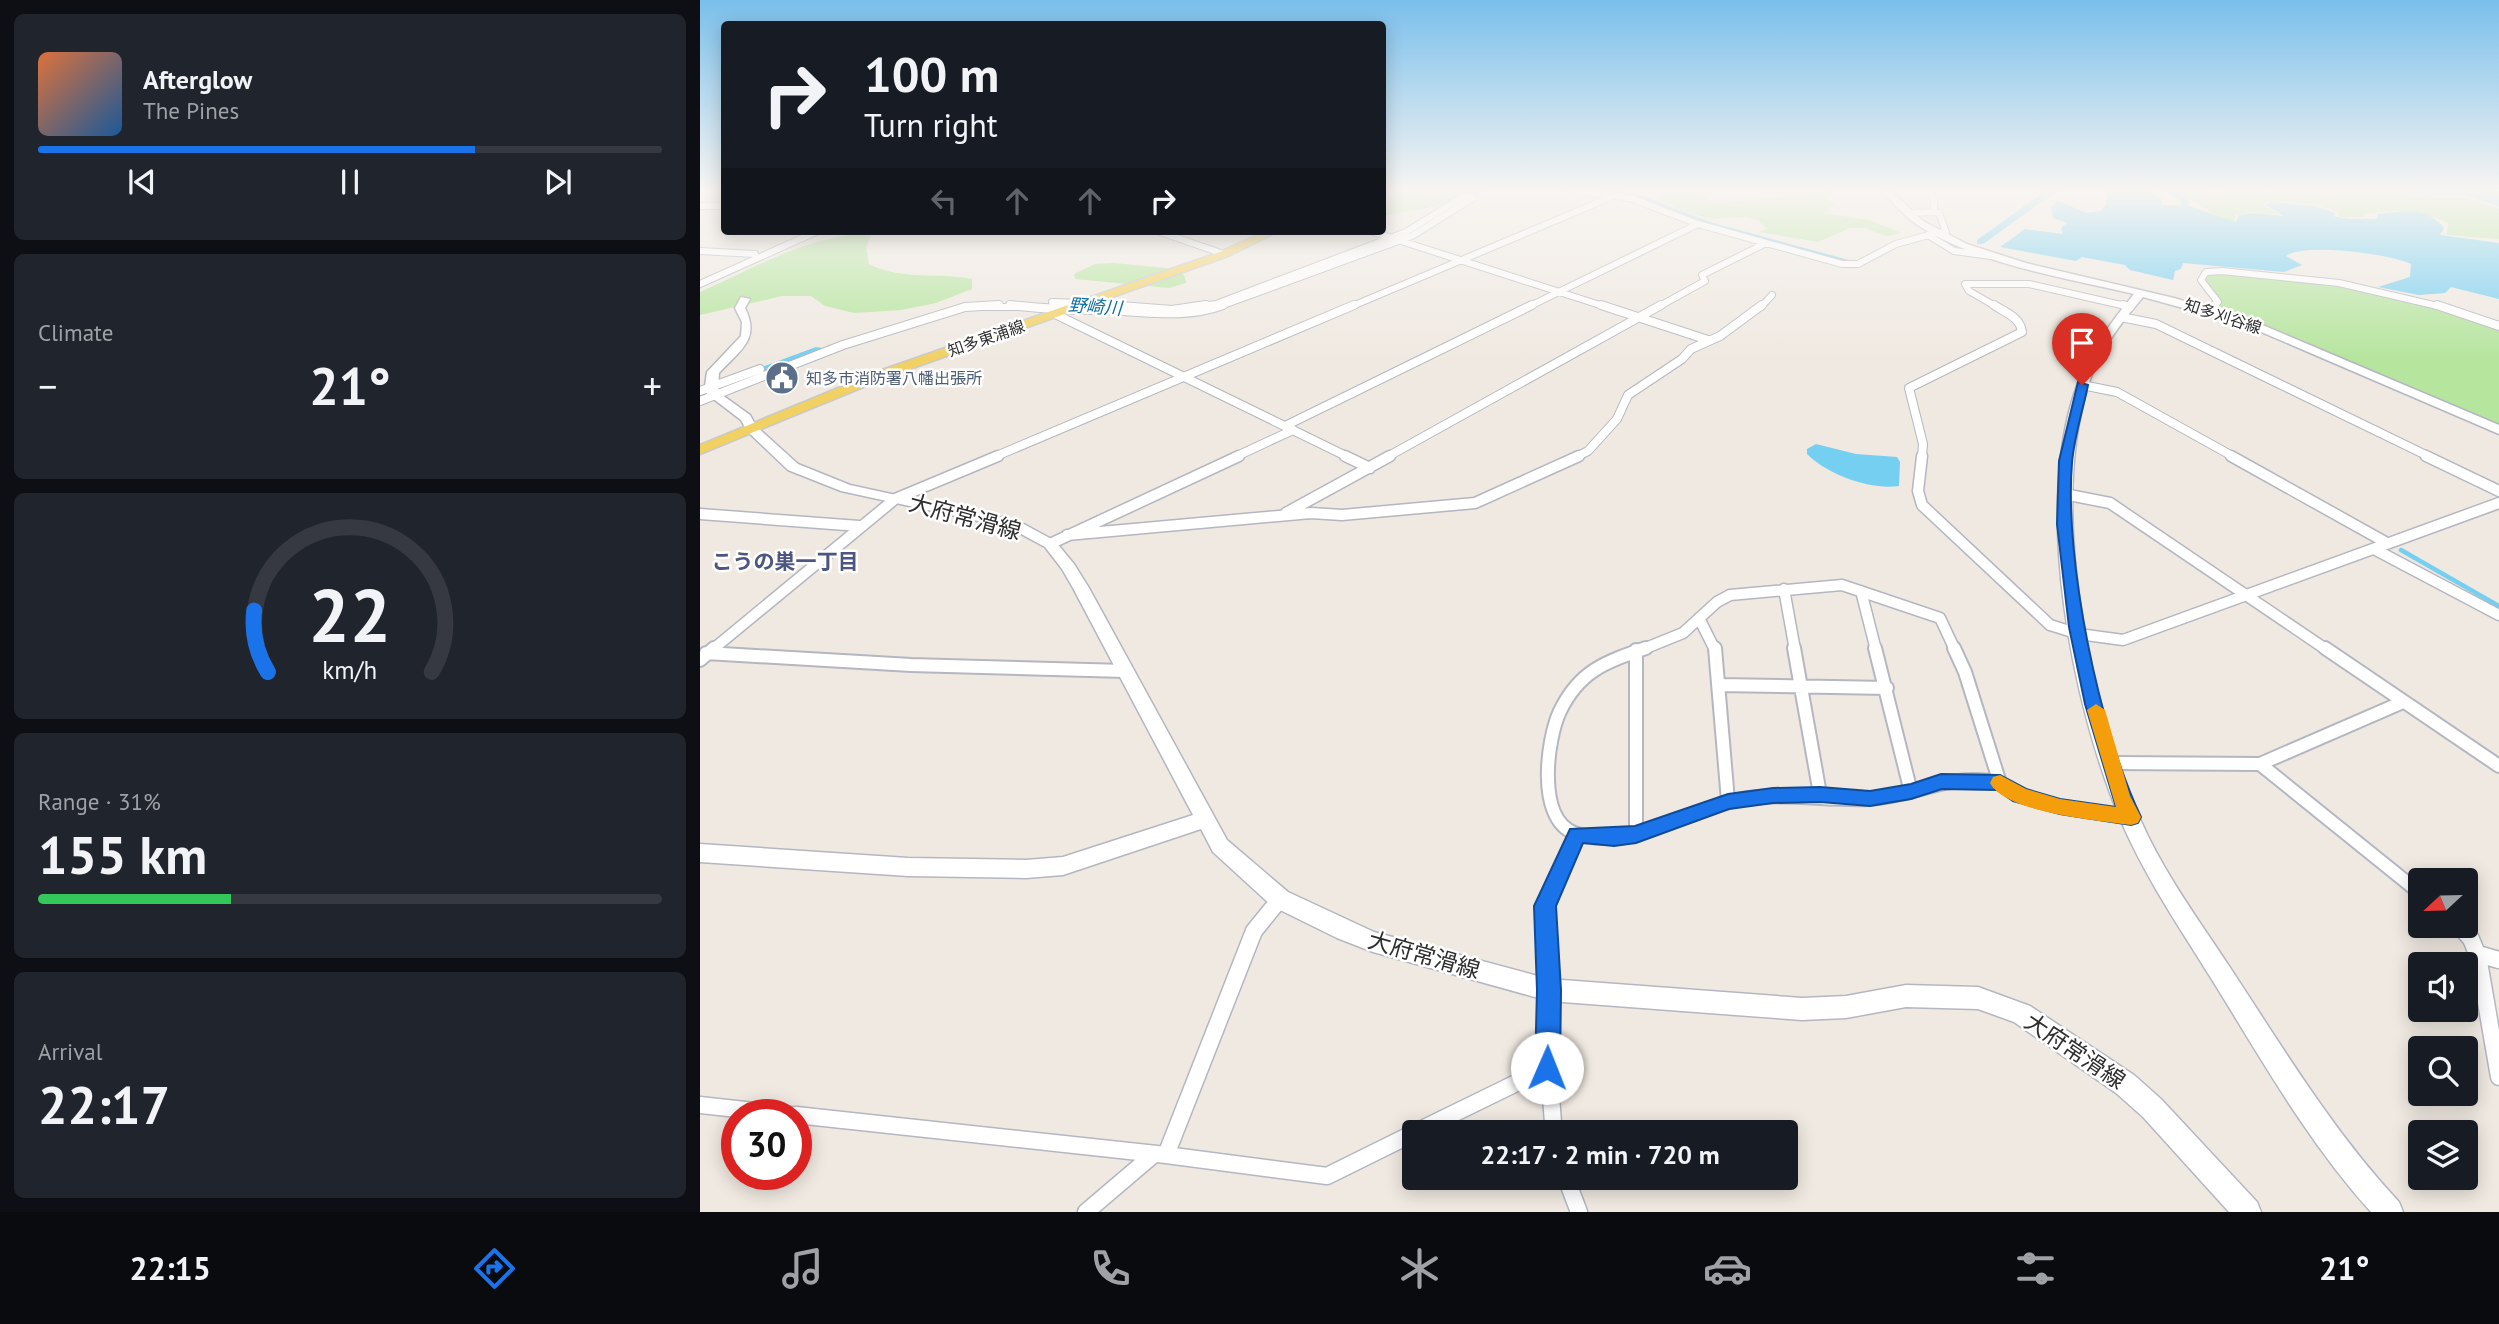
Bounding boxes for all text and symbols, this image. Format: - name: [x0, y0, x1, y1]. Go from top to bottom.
- text: 100 m: [864, 42, 999, 106]
- icon: right: [749, 49, 840, 140]
- text: Afterglow: [143, 63, 252, 96]
- text: The Pines: [143, 96, 239, 125]
- text: Turn right: [864, 104, 998, 146]
- icon: previous: [123, 163, 161, 201]
- icon: pause: [331, 163, 369, 201]
- icon: next: [539, 163, 577, 201]
- icon: left: [925, 182, 963, 220]
- icon: ahead: [998, 182, 1036, 220]
- icon: ahead: [1071, 182, 1109, 220]
- icon: right: [1144, 182, 1182, 220]
- water label: 野崎川: [1067, 293, 1125, 320]
- street label: 知多刈谷線: [2182, 294, 2264, 338]
- pin: [2052, 313, 2112, 385]
- street label: 知多東浦線: [945, 316, 1027, 360]
- text: Climate: [38, 318, 113, 347]
- icon: arrive: [2063, 324, 2101, 362]
- text: 21°: [309, 352, 391, 419]
- public building icon: 知多市消防署八幡出張所: [763, 359, 801, 397]
- text: −: [38, 361, 57, 410]
- text: +: [643, 361, 662, 410]
- place label: 知多市消防署八幡出張所: [806, 368, 982, 388]
- street label: 大府常滑線: [906, 488, 1024, 545]
- district label: こうの巣一丁目: [712, 548, 859, 575]
- text: 22: [309, 568, 391, 662]
- text: km/h: [323, 654, 377, 686]
- text: Range · 31%: [38, 787, 161, 816]
- text: 155 km: [38, 821, 207, 888]
- north arrow: [2408, 868, 2478, 938]
- map controls: [2408, 868, 2478, 1190]
- street label: 大府常滑線: [1365, 925, 1483, 984]
- button: sound: [2408, 952, 2478, 1022]
- street label: 大府常滑線: [2020, 1006, 2131, 1095]
- position arrow: [1510, 1031, 1584, 1105]
- button: search: [2408, 1036, 2478, 1106]
- text: Arrival: [38, 1037, 102, 1066]
- text: 22:17: [38, 1071, 170, 1138]
- speed limit sign: 30: [721, 1099, 812, 1190]
- button: layers: [2408, 1120, 2478, 1190]
- text: 22:17 · 2 min · 720 m: [1480, 1138, 1720, 1171]
- icon: directions: [470, 1244, 519, 1293]
- icon: music: [778, 1244, 827, 1293]
- icon: phone: [1086, 1244, 1135, 1293]
- icon: climate: [1395, 1244, 1444, 1293]
- icon: car: [1703, 1244, 1752, 1293]
- icon: filters: [2011, 1244, 2060, 1293]
- text: 22:15: [130, 1247, 211, 1289]
- text: 21°: [2319, 1247, 2369, 1289]

